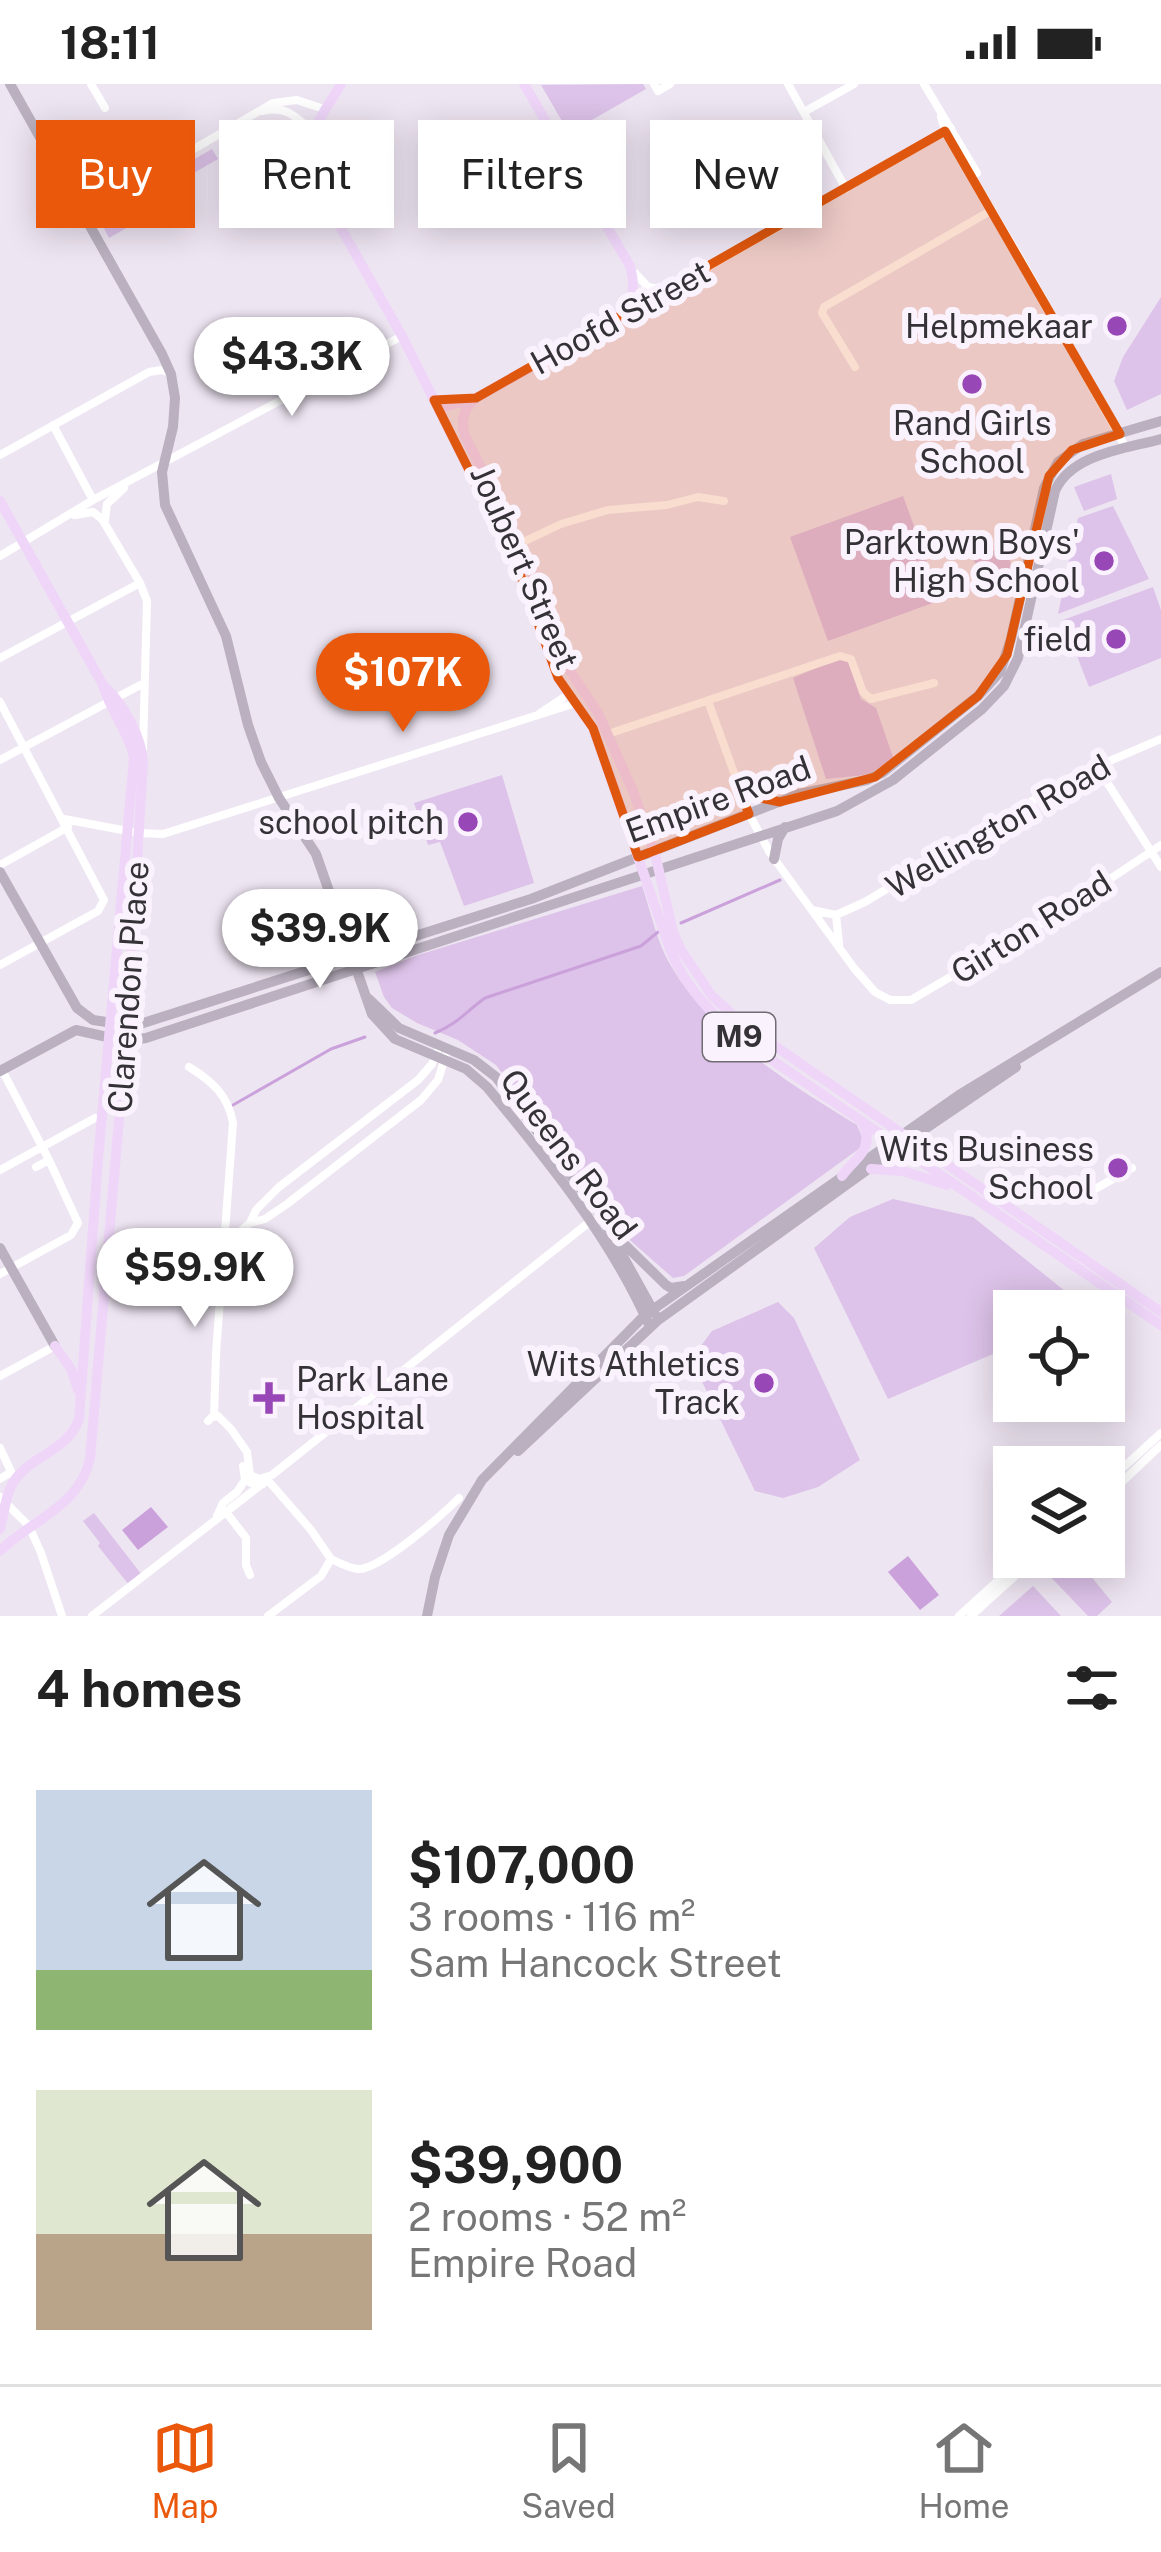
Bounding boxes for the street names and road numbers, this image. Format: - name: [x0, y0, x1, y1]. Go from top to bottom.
- street label: Hoofd Street: [524, 252, 716, 382]
- street label: Joubert Street: [463, 459, 587, 675]
- street label: Wellington Road: [879, 746, 1117, 906]
- street label: Empire Road: [620, 748, 816, 850]
- street label: Clarendon Place: [100, 860, 156, 1114]
- street label: Girton Road: [944, 863, 1118, 991]
- road number: M9: [703, 1013, 775, 1061]
- street label: Queens Road: [493, 1062, 645, 1246]

